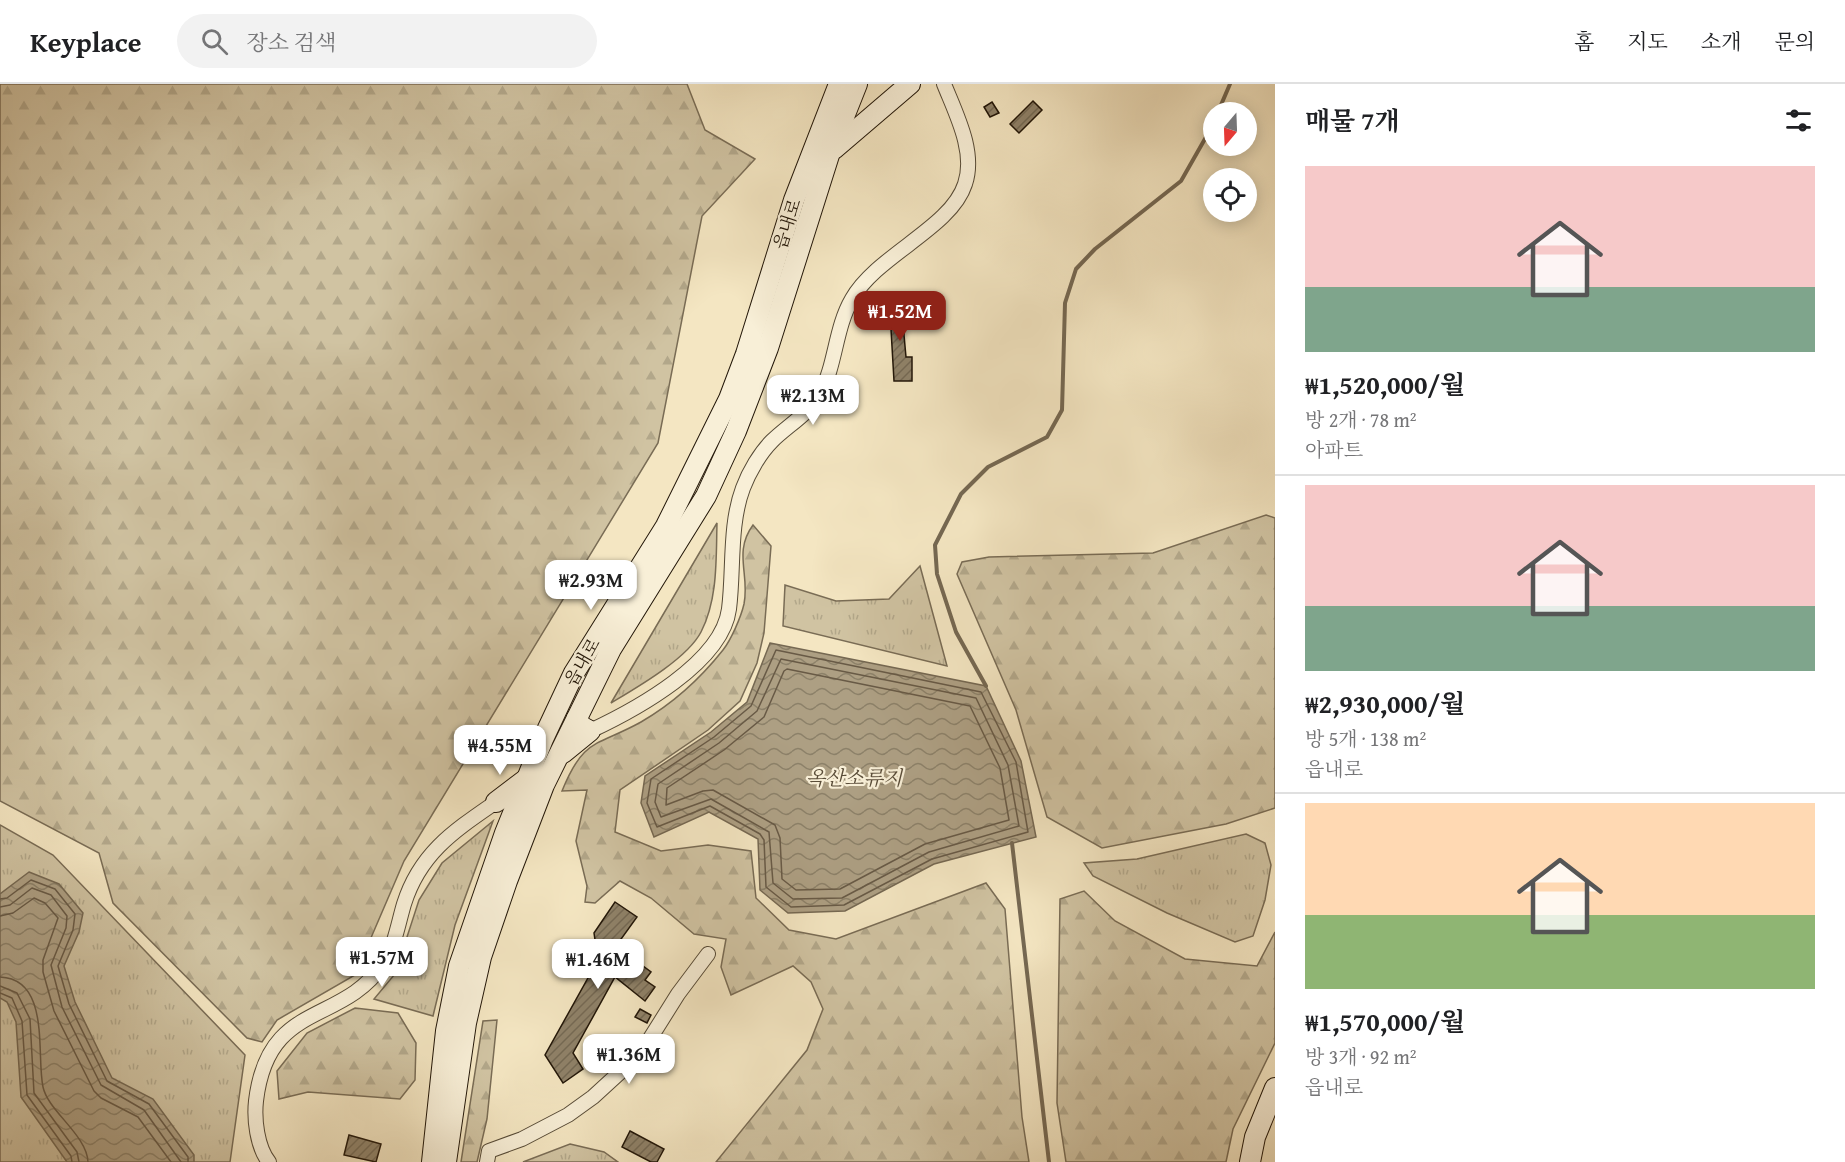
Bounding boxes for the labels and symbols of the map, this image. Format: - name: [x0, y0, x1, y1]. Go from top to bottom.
- north arrow: [1203, 102, 1257, 156]
- street label: 읍내로: [766, 195, 808, 253]
- pin: ₩1.52M: [851, 291, 949, 342]
- pin: ₩2.13M: [764, 375, 862, 426]
- pin: ₩2.93M: [542, 560, 640, 611]
- street label: 읍내로: [557, 633, 607, 691]
- pin: ₩4.55M: [451, 725, 549, 776]
- water label: 옥산소류지: [806, 763, 904, 792]
- pin: ₩1.57M: [333, 937, 431, 988]
- pin: ₩1.46M: [549, 939, 647, 990]
- pin: ₩1.36M: [580, 1034, 678, 1085]

